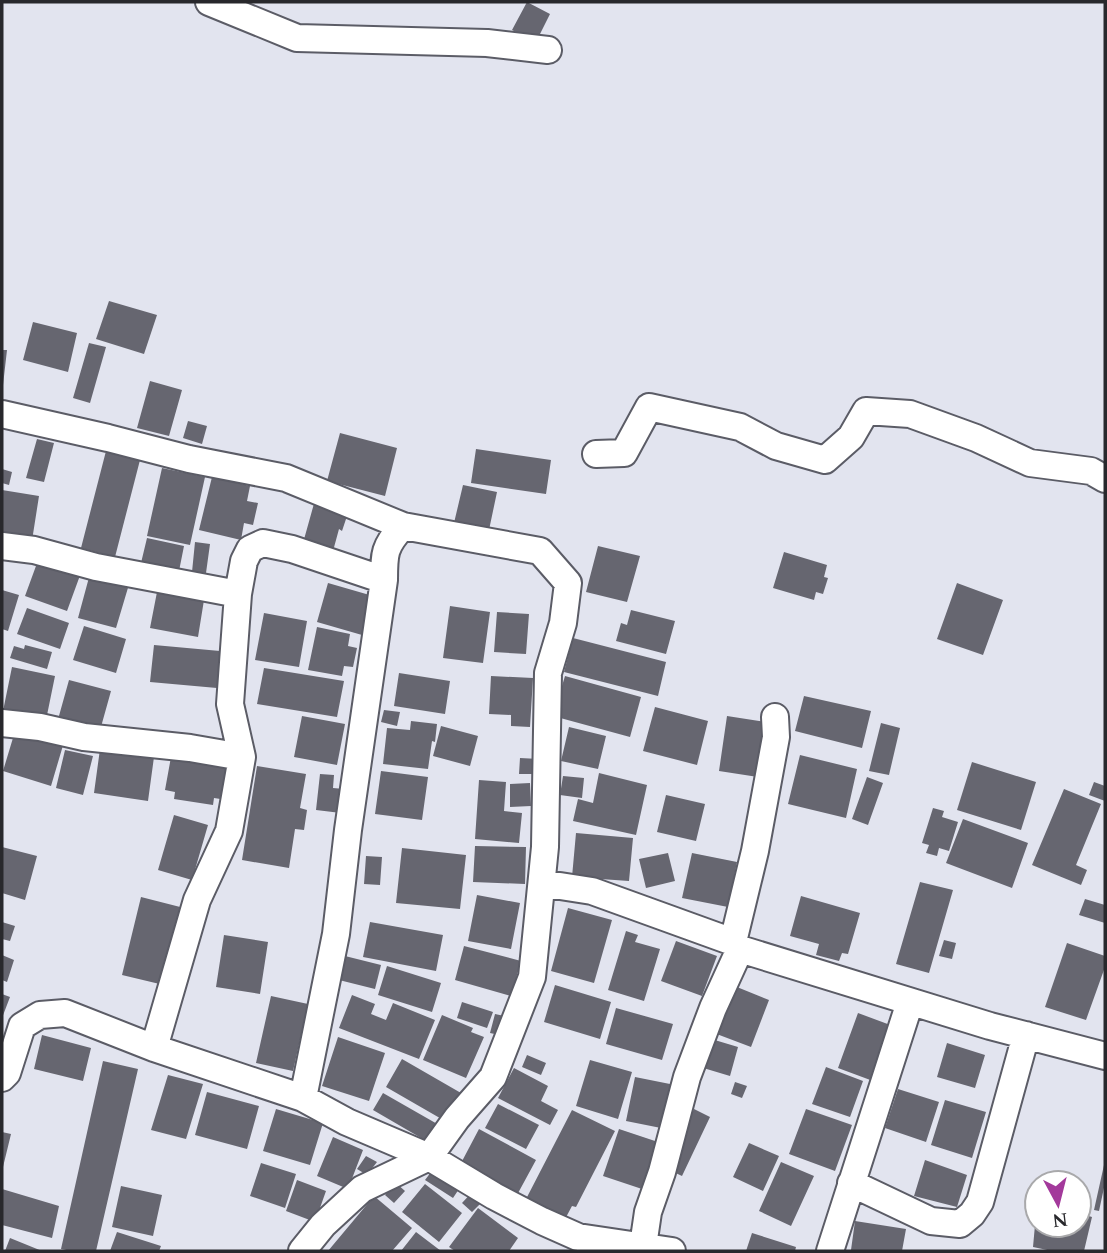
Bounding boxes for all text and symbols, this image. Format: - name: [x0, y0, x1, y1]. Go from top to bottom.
- north arrow: [1023, 1169, 1093, 1239]
- text: N: [1050, 1204, 1069, 1235]

